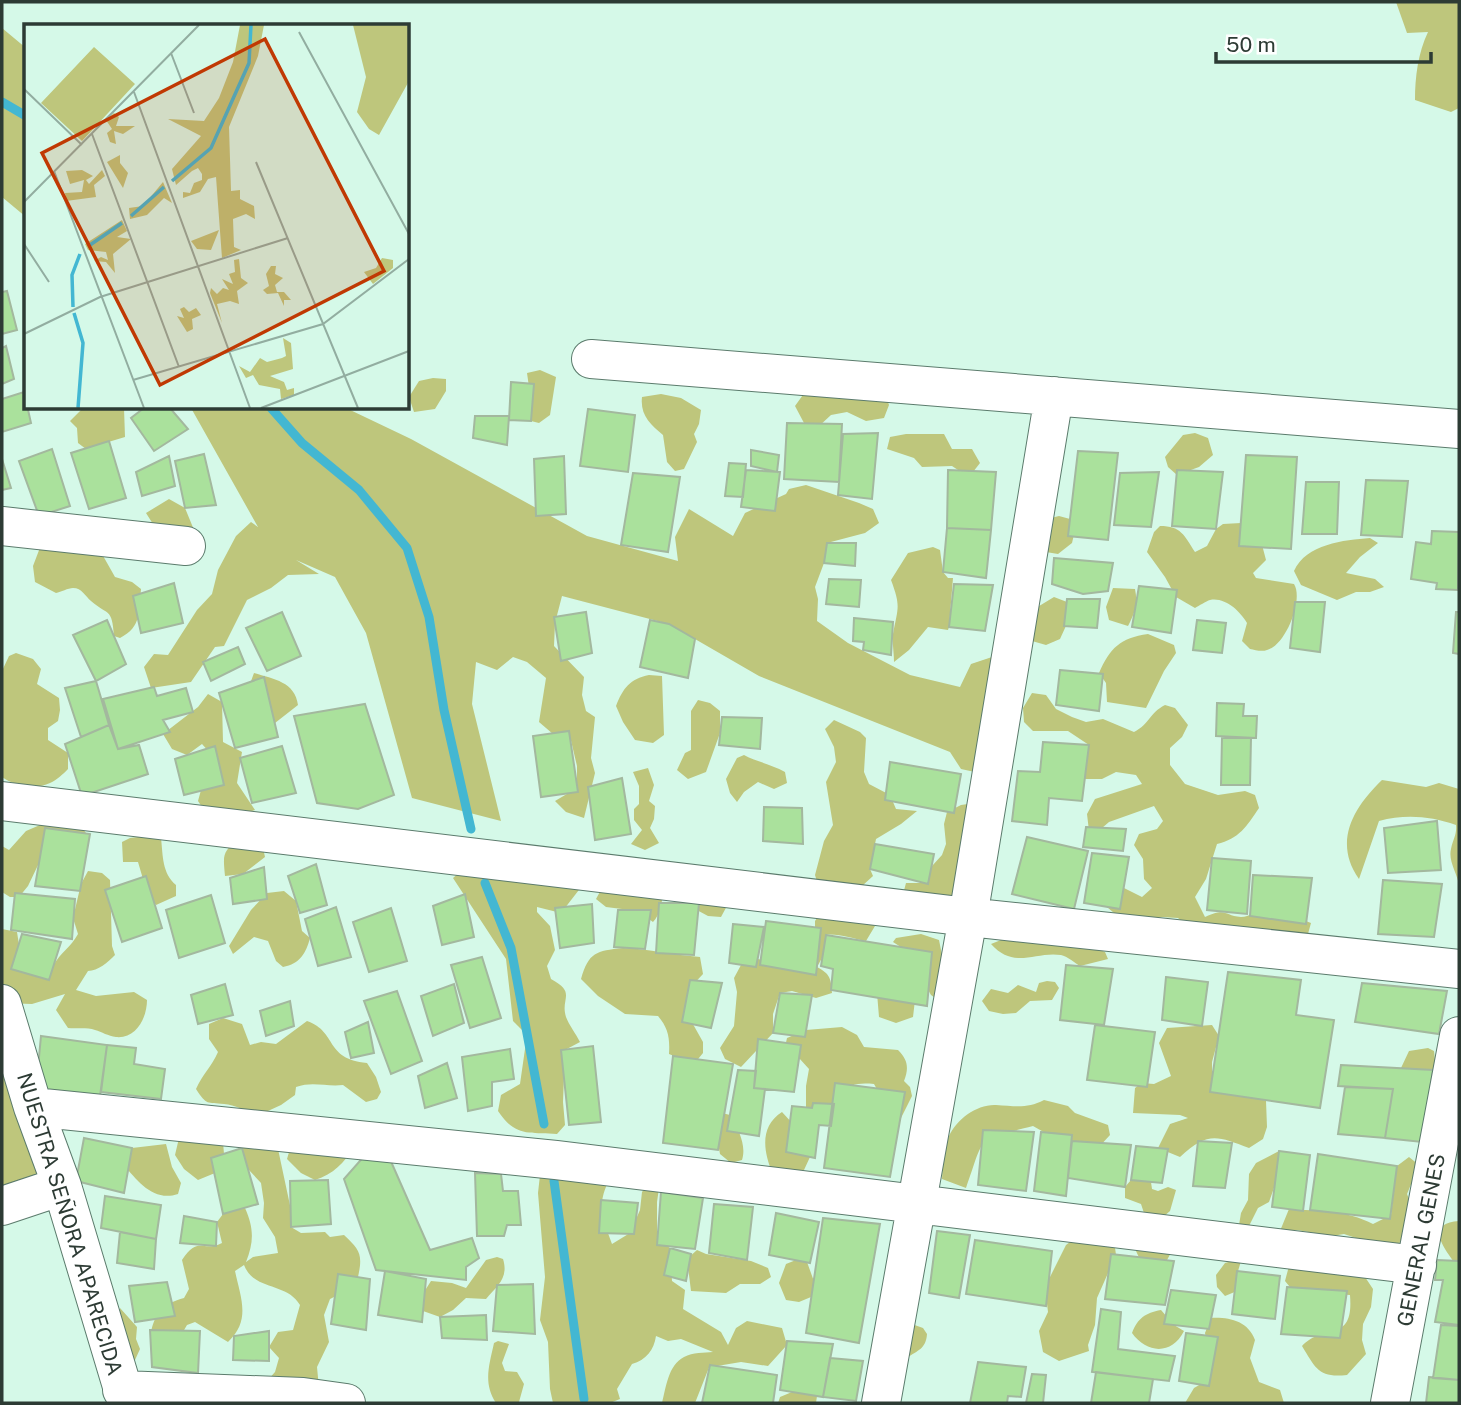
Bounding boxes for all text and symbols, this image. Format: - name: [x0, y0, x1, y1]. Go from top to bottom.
- scale bar: [1216, 21, 1431, 65]
- inset map: [24, 24, 410, 410]
- text: 50 m: [1226, 32, 1276, 57]
- street label: NUESTRA SEÑORA APARECIDA: [12, 1070, 128, 1378]
- street label: GENERAL GENES: [1392, 1151, 1450, 1329]

